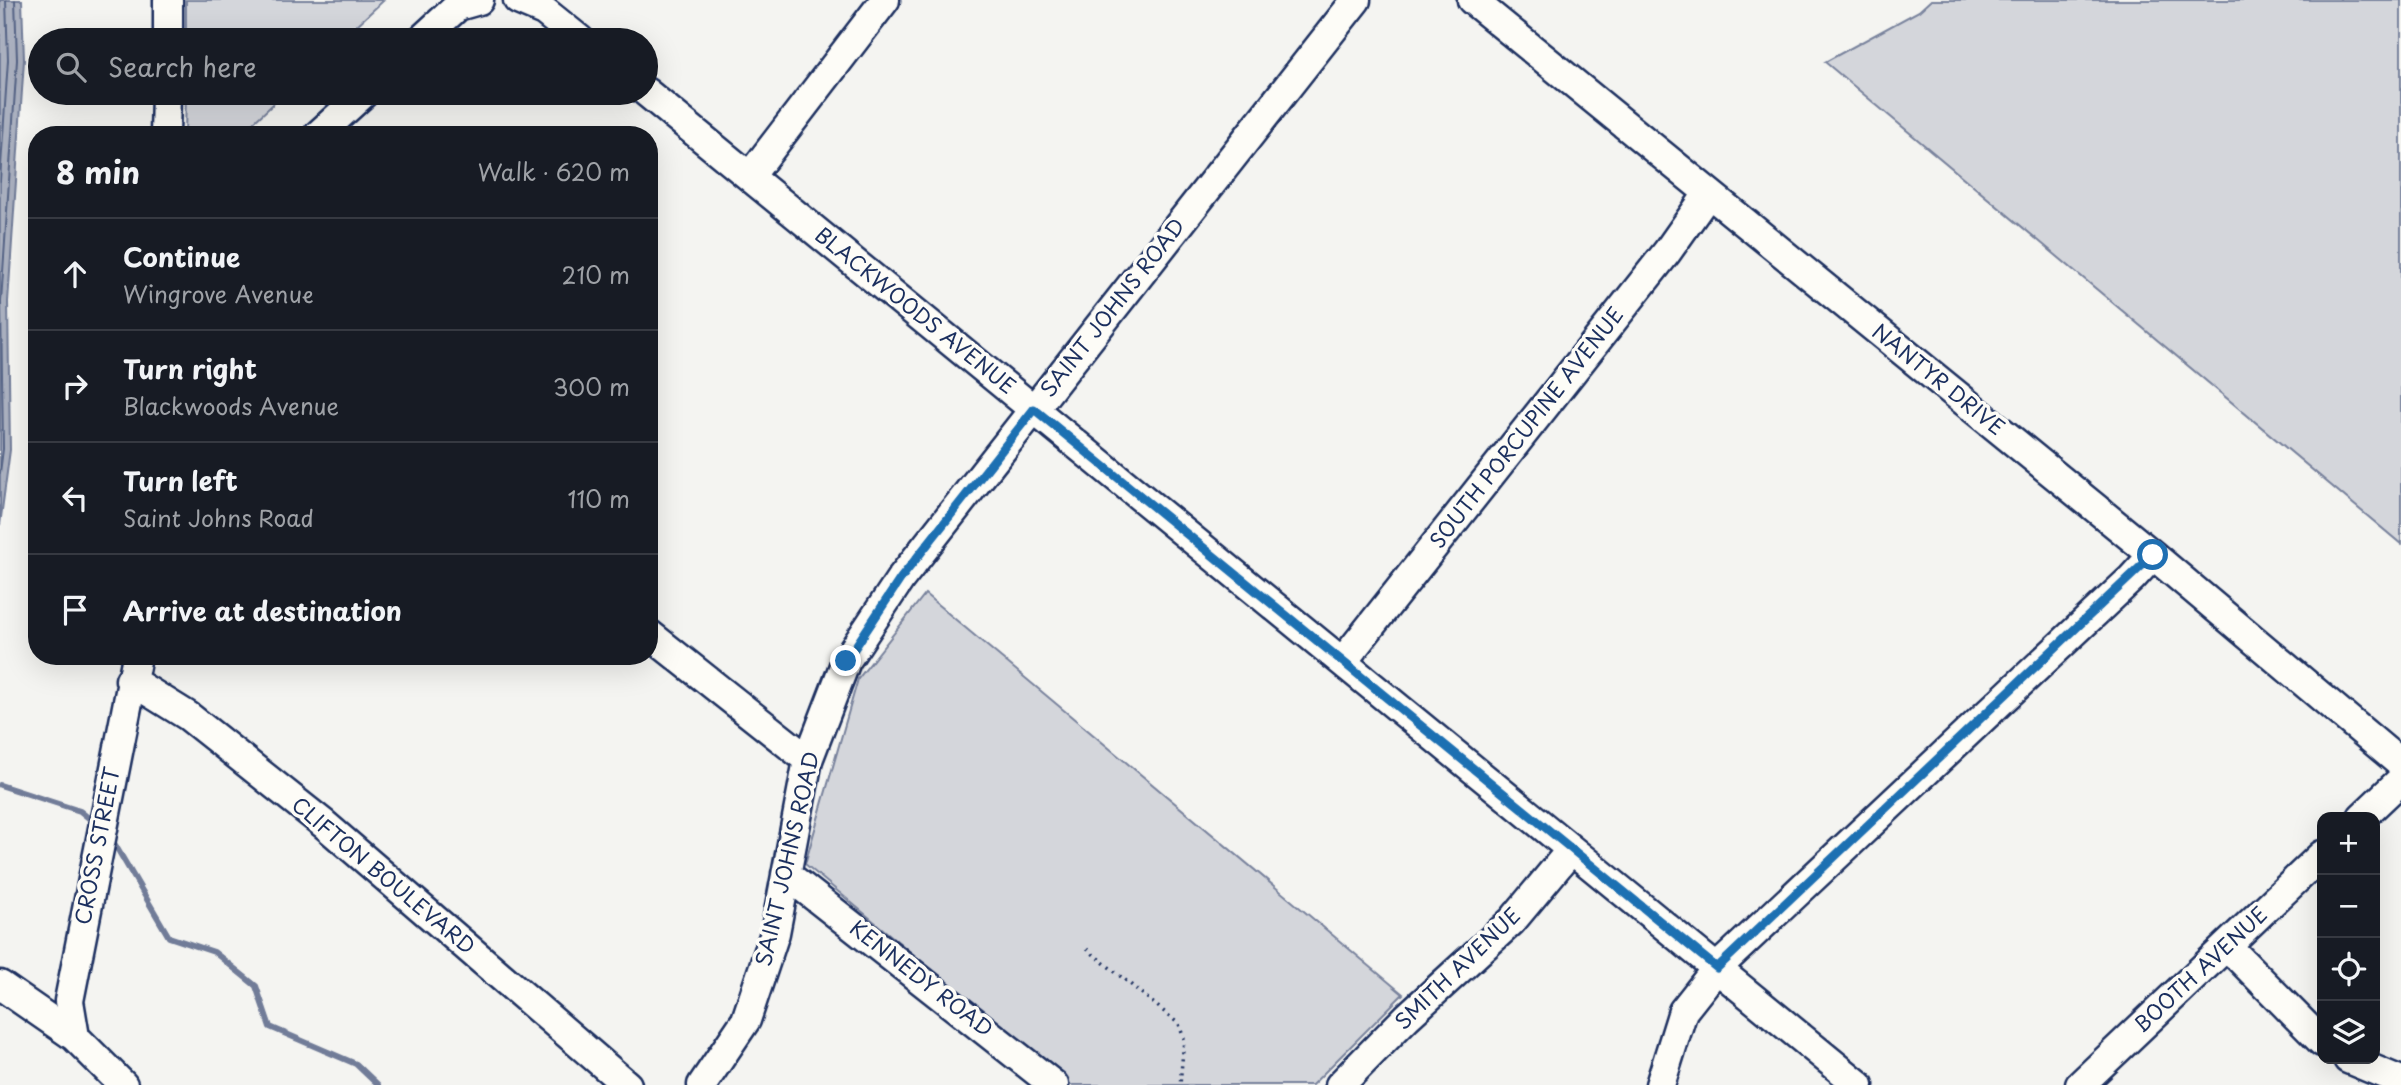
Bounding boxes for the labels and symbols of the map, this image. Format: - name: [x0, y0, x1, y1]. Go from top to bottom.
- street label: SAINT JOHNS ROAD: [1031, 210, 1192, 403]
- street label: BLACKWOODS AVENUE: [809, 218, 1024, 401]
- street label: SOUTH PORCUPINE AVENUE: [1421, 299, 1630, 554]
- street label: NANTYR DRIVE: [1866, 315, 2012, 442]
- route start: [2137, 539, 2168, 570]
- route end: [830, 645, 861, 676]
- street label: SAINT JOHNS ROAD: [746, 748, 826, 969]
- street label: CROSS STREET: [65, 764, 127, 927]
- street label: CLIFTON BOULEVARD: [286, 788, 483, 961]
- street label: BOOTH AVENUE: [2126, 898, 2274, 1039]
- street label: SMITH AVENUE: [1386, 899, 1527, 1036]
- street label: KENNEDY ROAD: [844, 911, 1001, 1044]

